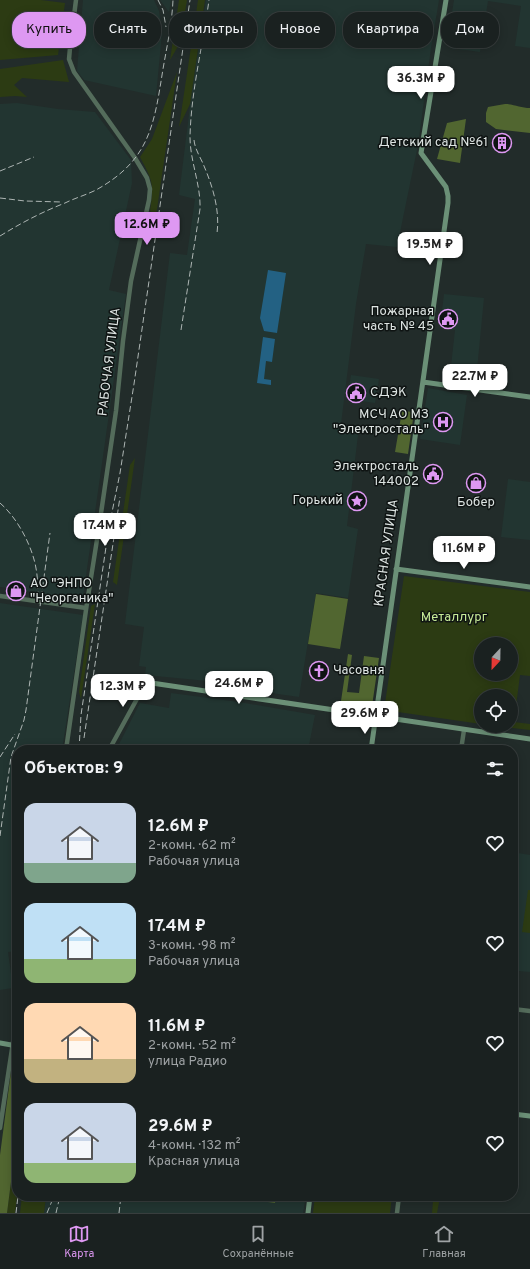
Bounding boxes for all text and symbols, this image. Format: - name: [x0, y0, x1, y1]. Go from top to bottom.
- chip: Купить: [12, 12, 86, 48]
- chip: Снять: [94, 12, 161, 48]
- chip: Фильтры: [169, 12, 257, 48]
- chip: Новое: [265, 12, 335, 48]
- chip: Квартира: [343, 12, 433, 48]
- chip: Дом: [441, 12, 499, 48]
- pin: 36.3M ₽: [384, 66, 458, 100]
- text: 36.3M ₽: [397, 71, 446, 87]
- building icon: Детский сад №61: [491, 132, 513, 154]
- place label: Детский сад №61: [378, 135, 488, 151]
- pin: 12.6M ₽: [110, 212, 184, 246]
- text: 12.6M ₽: [124, 217, 170, 233]
- pin: 19.5M ₽: [393, 232, 467, 266]
- text: 19.5M ₽: [407, 237, 453, 253]
- place label: Пожарная часть № 45: [363, 304, 434, 335]
- street label: РАБОЧАЯ УЛИЦА: [95, 307, 125, 417]
- public building icon: Пожарная часть № 45: [437, 308, 459, 330]
- pin: 22.7M ₽: [438, 364, 512, 398]
- text: 22.7M ₽: [451, 369, 499, 385]
- public building icon: СДЭК: [345, 382, 367, 404]
- place label: СДЭК: [370, 385, 407, 401]
- place label: МСЧ АО МЗ "Электросталь": [333, 407, 429, 438]
- hospital icon: МСЧ АО МЗ "Электросталь": [432, 411, 454, 433]
- place label: Электросталь 144002: [333, 459, 419, 490]
- public building icon: Электросталь 144002: [422, 463, 444, 485]
- shop icon: Бобер: [465, 472, 487, 494]
- place icon: Горький: [346, 490, 368, 512]
- place label: Горький: [292, 493, 343, 509]
- place label: Бобер: [457, 495, 495, 511]
- street label: КРАСНАЯ УЛИЦА: [372, 498, 402, 608]
- pin: 17.4M ₽: [68, 513, 142, 547]
- text: 17.4M ₽: [83, 518, 127, 534]
- pin: 11.6M ₽: [427, 536, 501, 570]
- text: 11.6M ₽: [442, 541, 486, 557]
- place label: АО "ЭНПО "Неорганика": [30, 576, 114, 607]
- shop icon: АО "ЭНПО "Неорганика": [5, 580, 27, 602]
- park label: Металлург: [421, 610, 488, 626]
- north arrow: [474, 637, 518, 681]
- map controls: [474, 637, 518, 733]
- church icon: Часовня: [308, 660, 330, 682]
- place label: Часовня: [333, 663, 384, 679]
- pin: 24.6M ₽: [202, 671, 276, 705]
- pin: 12.3M ₽: [86, 674, 160, 708]
- text: 24.6M ₽: [214, 676, 264, 692]
- text: 12.3M ₽: [100, 679, 146, 695]
- button: locate: [474, 689, 518, 733]
- pin: 29.6M ₽: [328, 701, 402, 735]
- text: 29.6M ₽: [340, 706, 390, 722]
- text: Объектов: 9: [24, 758, 124, 780]
- icon: filters: [484, 758, 506, 780]
- text: 12.6M ₽: [148, 816, 209, 838]
- icon: home: [56, 819, 104, 867]
- icon: heart: [484, 832, 506, 854]
- text: 2-комн. · 62 m²: [148, 838, 236, 854]
- text: Рабочая улица: [148, 854, 240, 870]
- text: 17.4M ₽: [148, 916, 206, 938]
- icon: home: [56, 919, 104, 967]
- icon: heart: [484, 932, 506, 954]
- text: 3-комн. · 98 m²: [148, 938, 236, 954]
- text: Рабочая улица: [148, 954, 240, 970]
- text: 11.6M ₽: [148, 1016, 205, 1038]
- icon: home: [56, 1019, 104, 1067]
- icon: heart: [484, 1032, 506, 1054]
- text: 2-комн. · 52 m²: [148, 1038, 236, 1054]
- text: улица Радио: [148, 1054, 227, 1070]
- text: 29.6M ₽: [148, 1116, 213, 1138]
- icon: home: [56, 1119, 104, 1167]
- icon: heart: [484, 1132, 506, 1154]
- text: 4-комн. · 132 m²: [148, 1138, 241, 1154]
- text: Красная улица: [148, 1154, 240, 1170]
- tab: Карта: [64, 1223, 94, 1261]
- tab: Сохранённые: [223, 1223, 294, 1261]
- tab: Главная: [422, 1223, 466, 1261]

